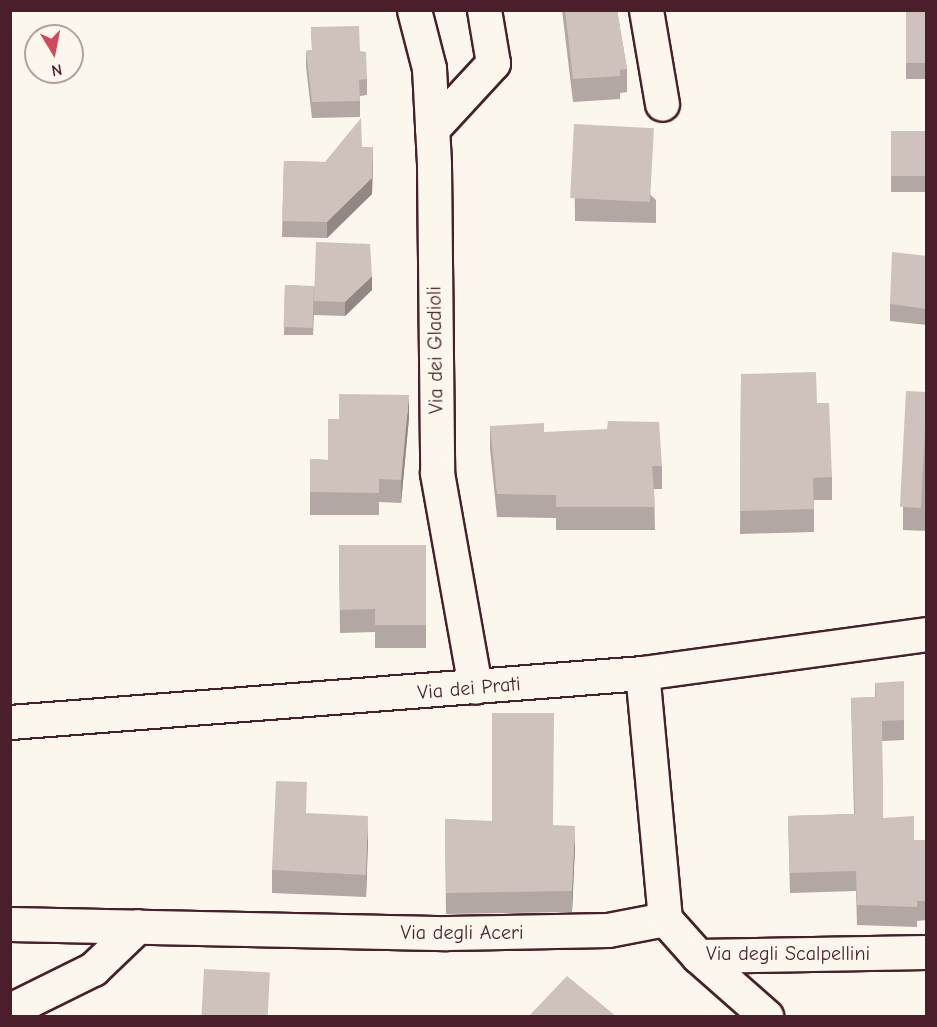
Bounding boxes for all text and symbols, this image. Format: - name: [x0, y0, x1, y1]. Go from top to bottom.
- north arrow: [24, 24, 84, 84]
- text: N: [50, 60, 63, 80]
- street label: Via dei Gladioli: [422, 286, 448, 414]
- street label: Via dei Prati: [416, 672, 522, 704]
- street label: Via degli Aceri: [401, 920, 523, 944]
- street label: Via degli Scalpellini: [706, 941, 870, 965]

